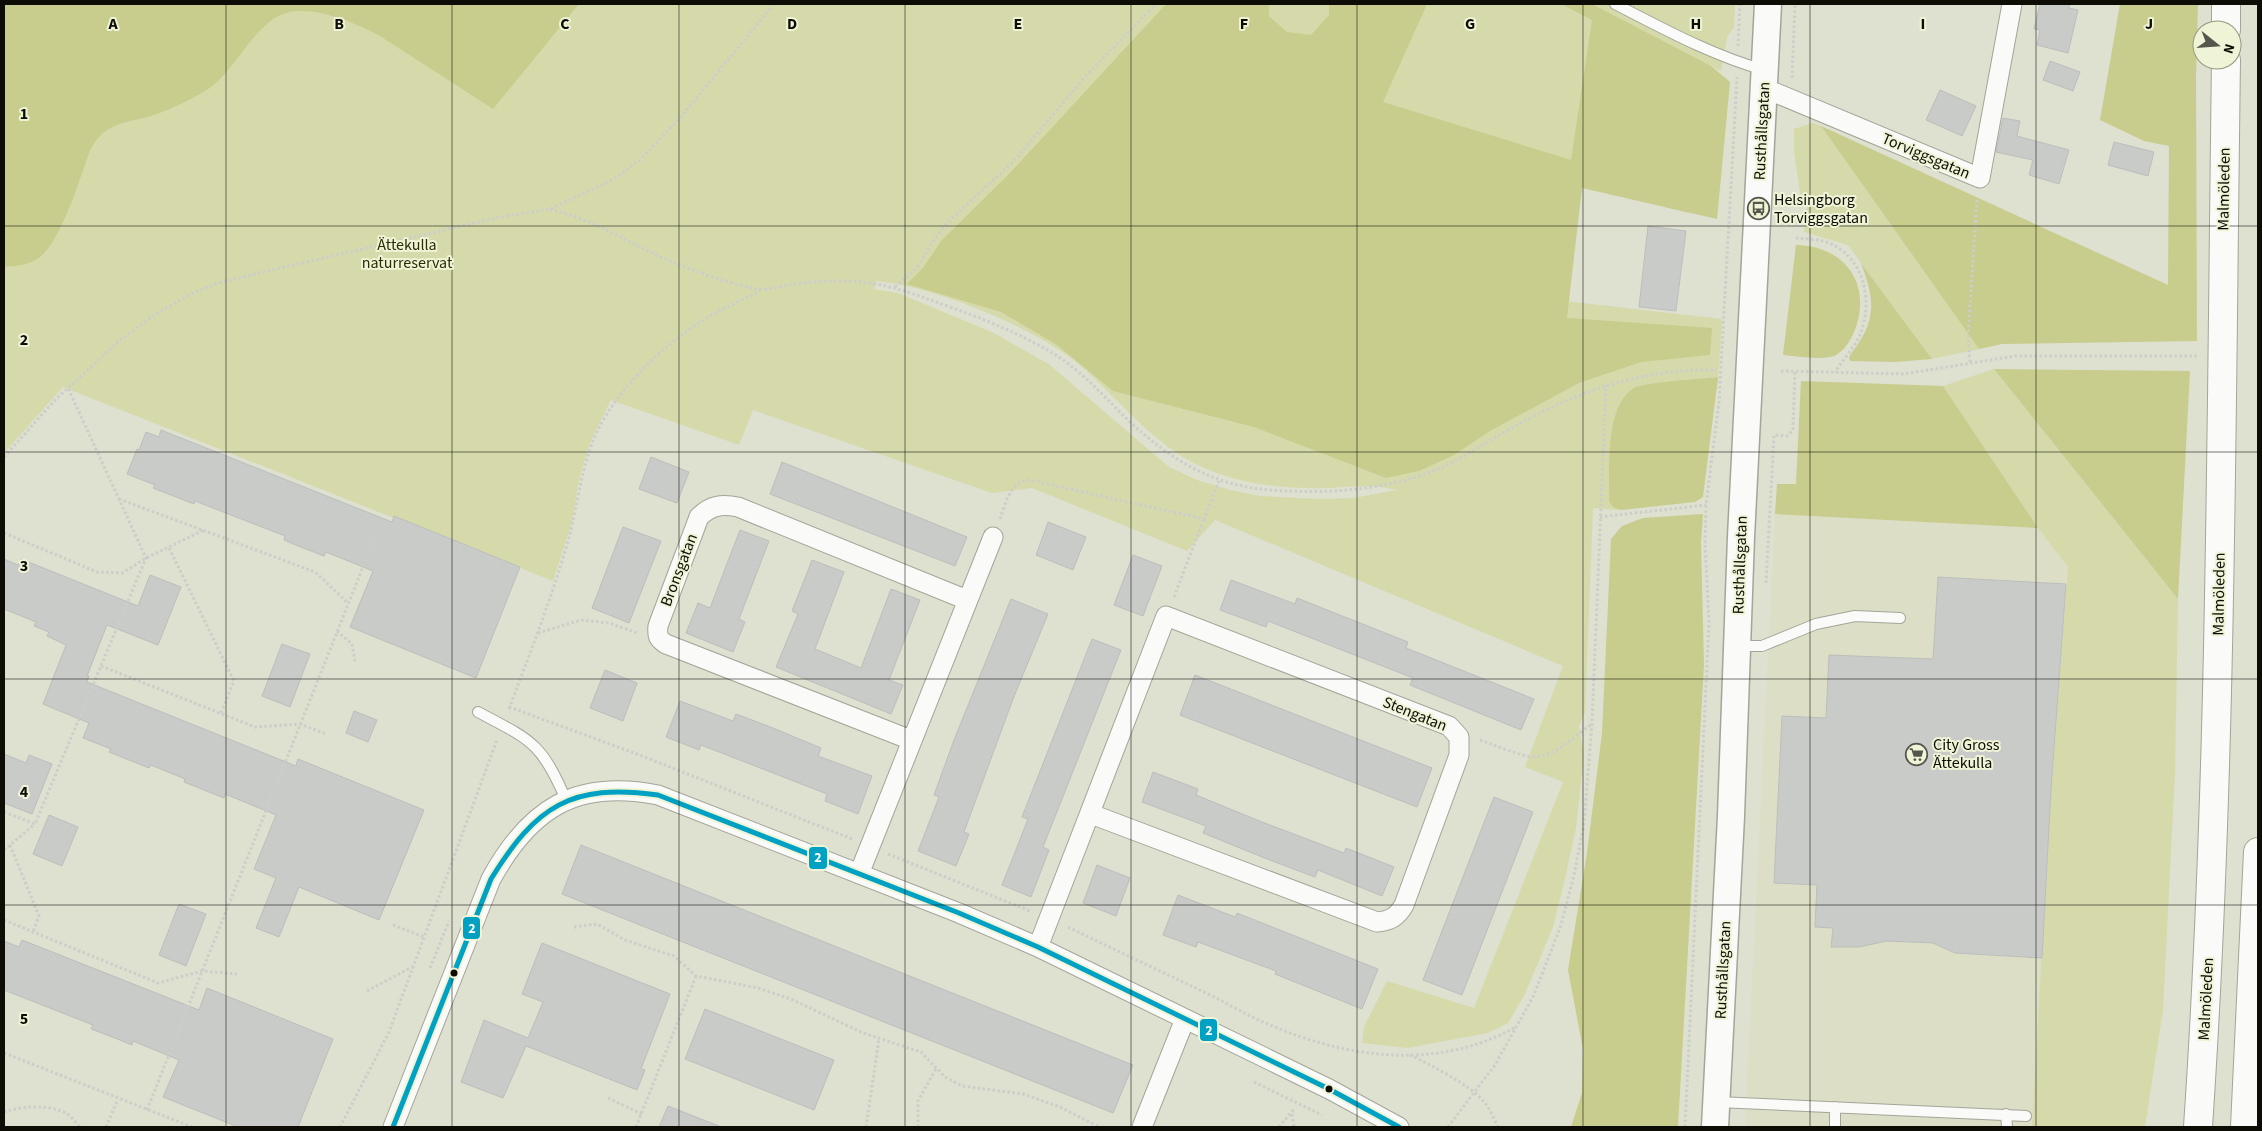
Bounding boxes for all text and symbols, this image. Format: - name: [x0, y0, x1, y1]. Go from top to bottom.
- text: A: [107, 13, 118, 35]
- text: B: [334, 13, 344, 35]
- text: C: [560, 13, 570, 35]
- text: D: [787, 13, 797, 35]
- text: E: [1014, 13, 1022, 35]
- text: F: [1240, 13, 1248, 35]
- text: G: [1465, 13, 1475, 35]
- text: H: [1691, 13, 1701, 35]
- text: I: [1921, 13, 1925, 35]
- text: J: [2145, 13, 2153, 35]
- north arrow: [2192, 20, 2242, 70]
- text: N: [2218, 41, 2239, 56]
- street label: Rusthållsgatan: [1748, 81, 1776, 181]
- text: 1: [20, 103, 28, 125]
- street label: Torviggsgatan: [1878, 128, 1974, 184]
- street label: Malmöleden: [2212, 147, 2236, 231]
- place label: Helsingborg Torviggsgatan: [1774, 189, 1868, 229]
- bus stop icon: Helsingborg Torviggsgatan: [1746, 197, 1770, 221]
- park label: Ättekulla naturreservat: [362, 234, 453, 274]
- text: 2: [20, 329, 28, 351]
- street label: Rusthållsgatan: [1727, 515, 1753, 615]
- street label: Bronsgatan: [655, 530, 703, 610]
- street label: Malmöleden: [2207, 552, 2231, 636]
- text: 3: [20, 555, 28, 577]
- street label: Stengatan: [1380, 691, 1450, 737]
- place label: City Gross Ättekulla: [1933, 734, 2000, 774]
- supermarket icon: City Gross Ättekulla: [1905, 742, 1929, 766]
- text: 4: [20, 781, 29, 803]
- line badge: 2: [808, 846, 828, 870]
- text: 2: [814, 848, 822, 868]
- line badge: 2: [462, 916, 481, 940]
- text: 2: [468, 919, 476, 939]
- street label: Rusthållsgatan: [1709, 920, 1737, 1020]
- street label: Malmöleden: [2193, 957, 2219, 1041]
- unlabelled marker: [449, 968, 459, 978]
- text: 5: [20, 1008, 28, 1030]
- line badge: 2: [1199, 1018, 1218, 1042]
- text: 2: [1205, 1021, 1213, 1041]
- unlabelled marker: [1324, 1084, 1334, 1094]

